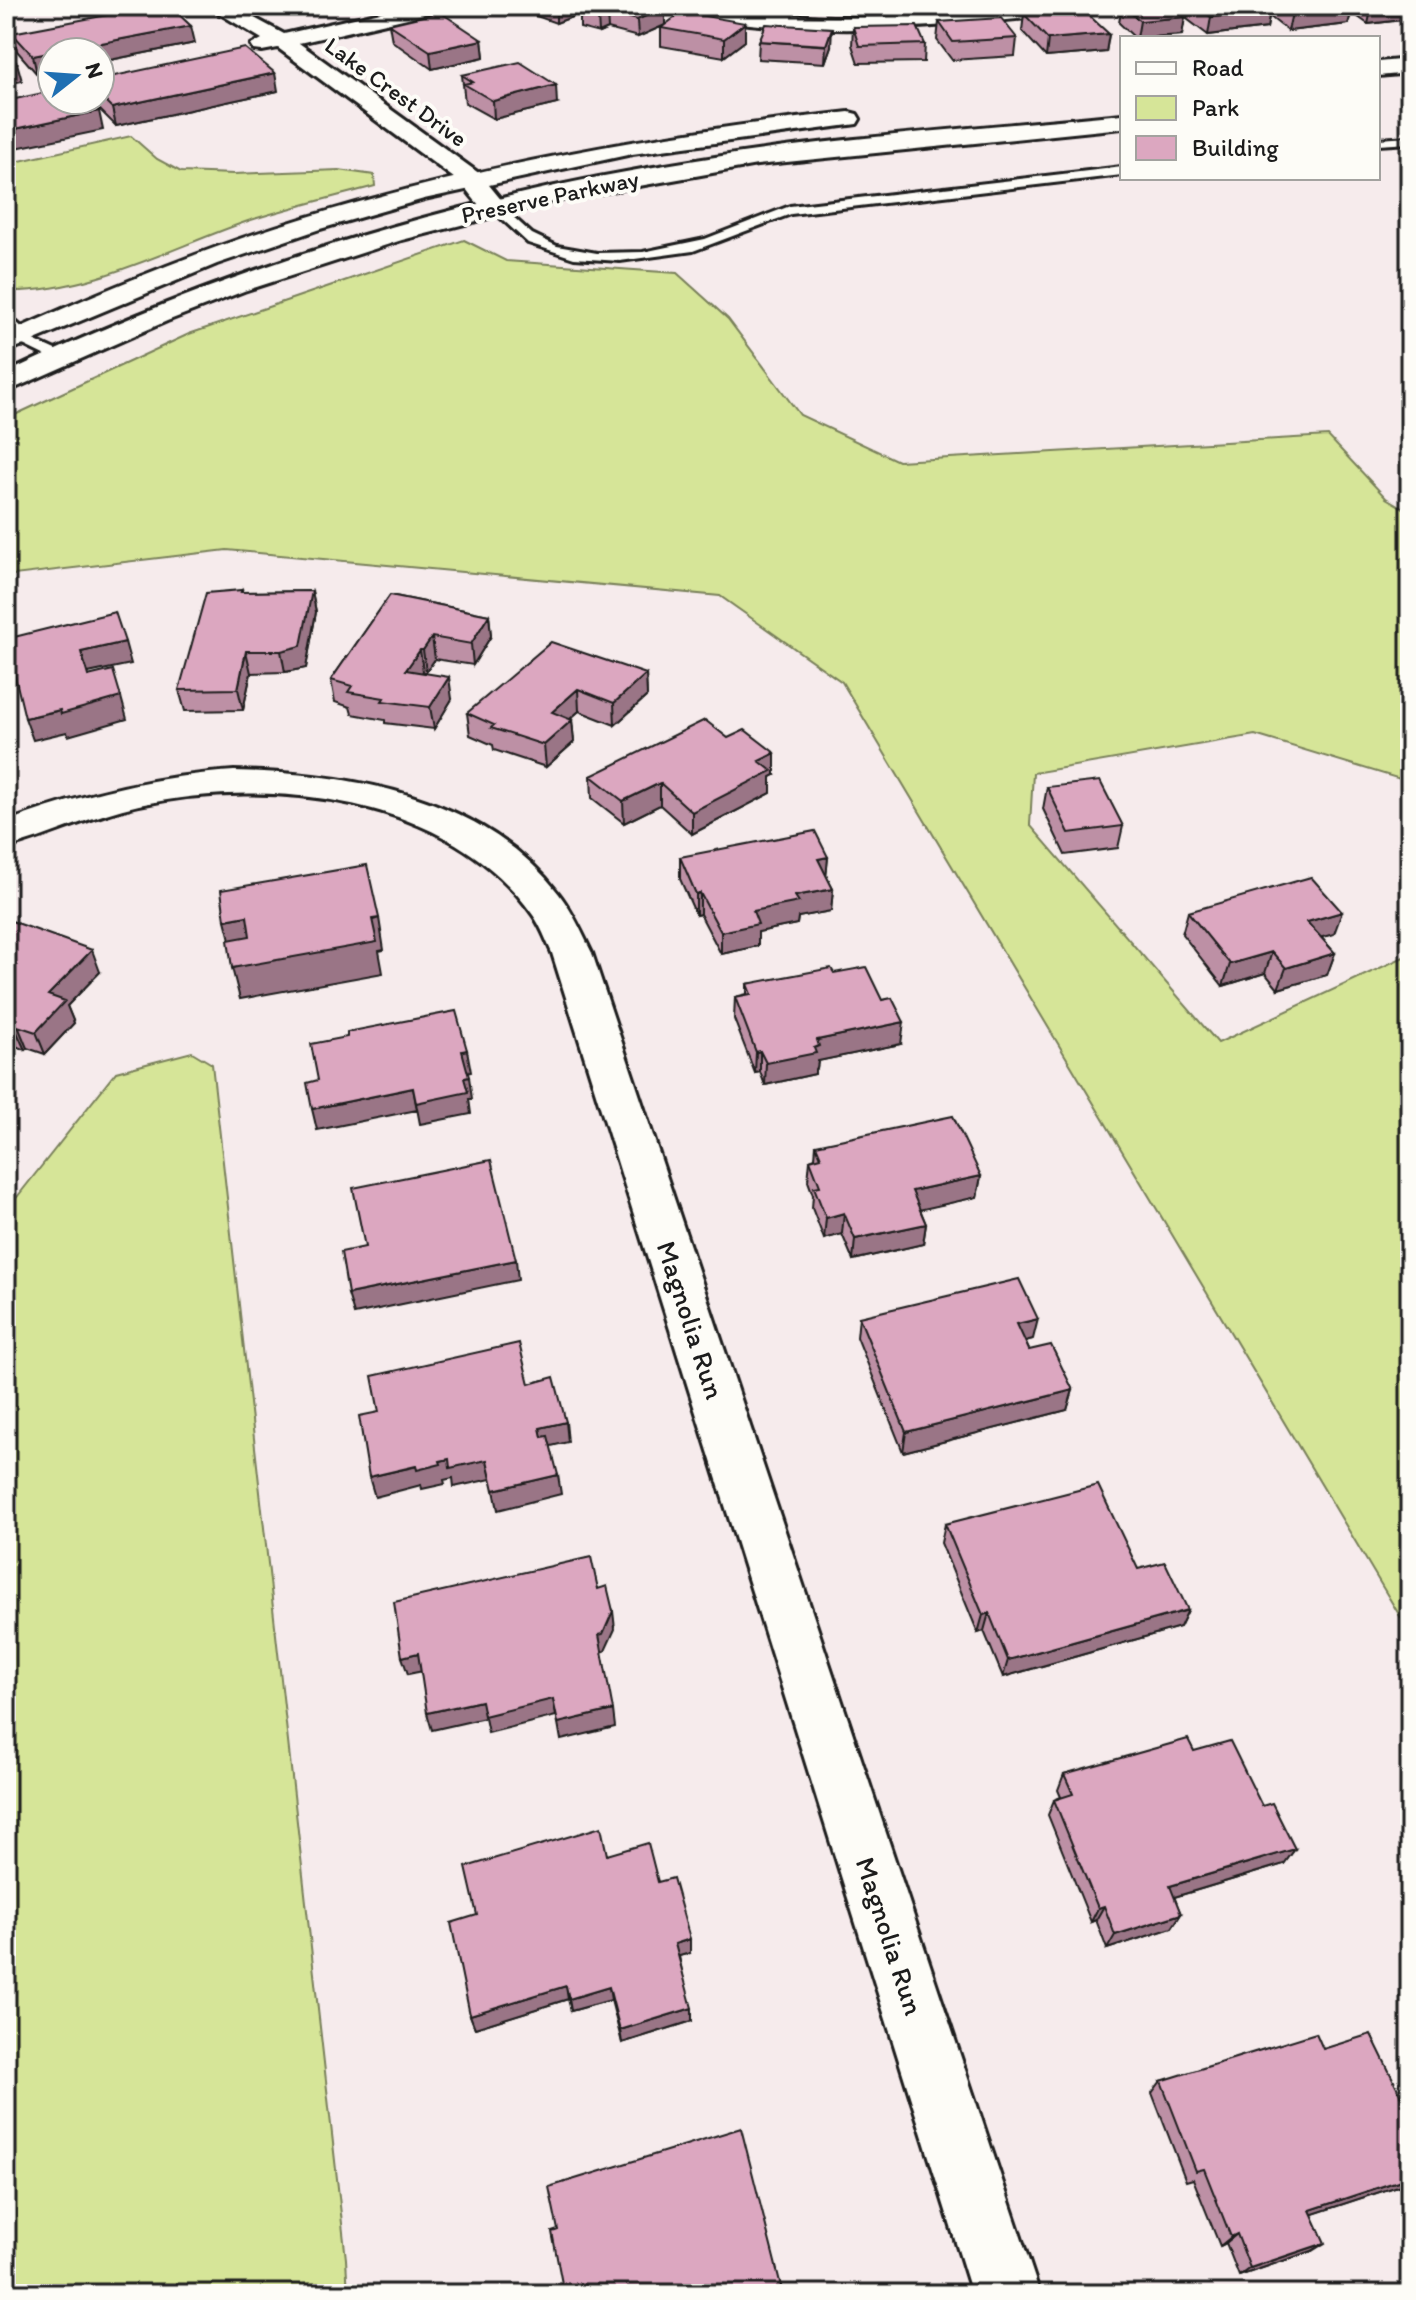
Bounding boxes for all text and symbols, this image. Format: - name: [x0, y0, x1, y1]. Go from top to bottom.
- street label: Lake Crest Drive: [320, 30, 473, 153]
- north arrow: [36, 36, 116, 116]
- legend: [1120, 36, 1380, 180]
- text: Road: [1192, 53, 1244, 82]
- text: N: [80, 59, 110, 81]
- text: Park: [1192, 93, 1239, 122]
- text: Building: [1192, 133, 1279, 162]
- street label: Preserve Parkway: [459, 164, 641, 229]
- street label: Magnolia Run: [649, 1237, 733, 1403]
- street label: Magnolia Run: [848, 1853, 932, 2019]

